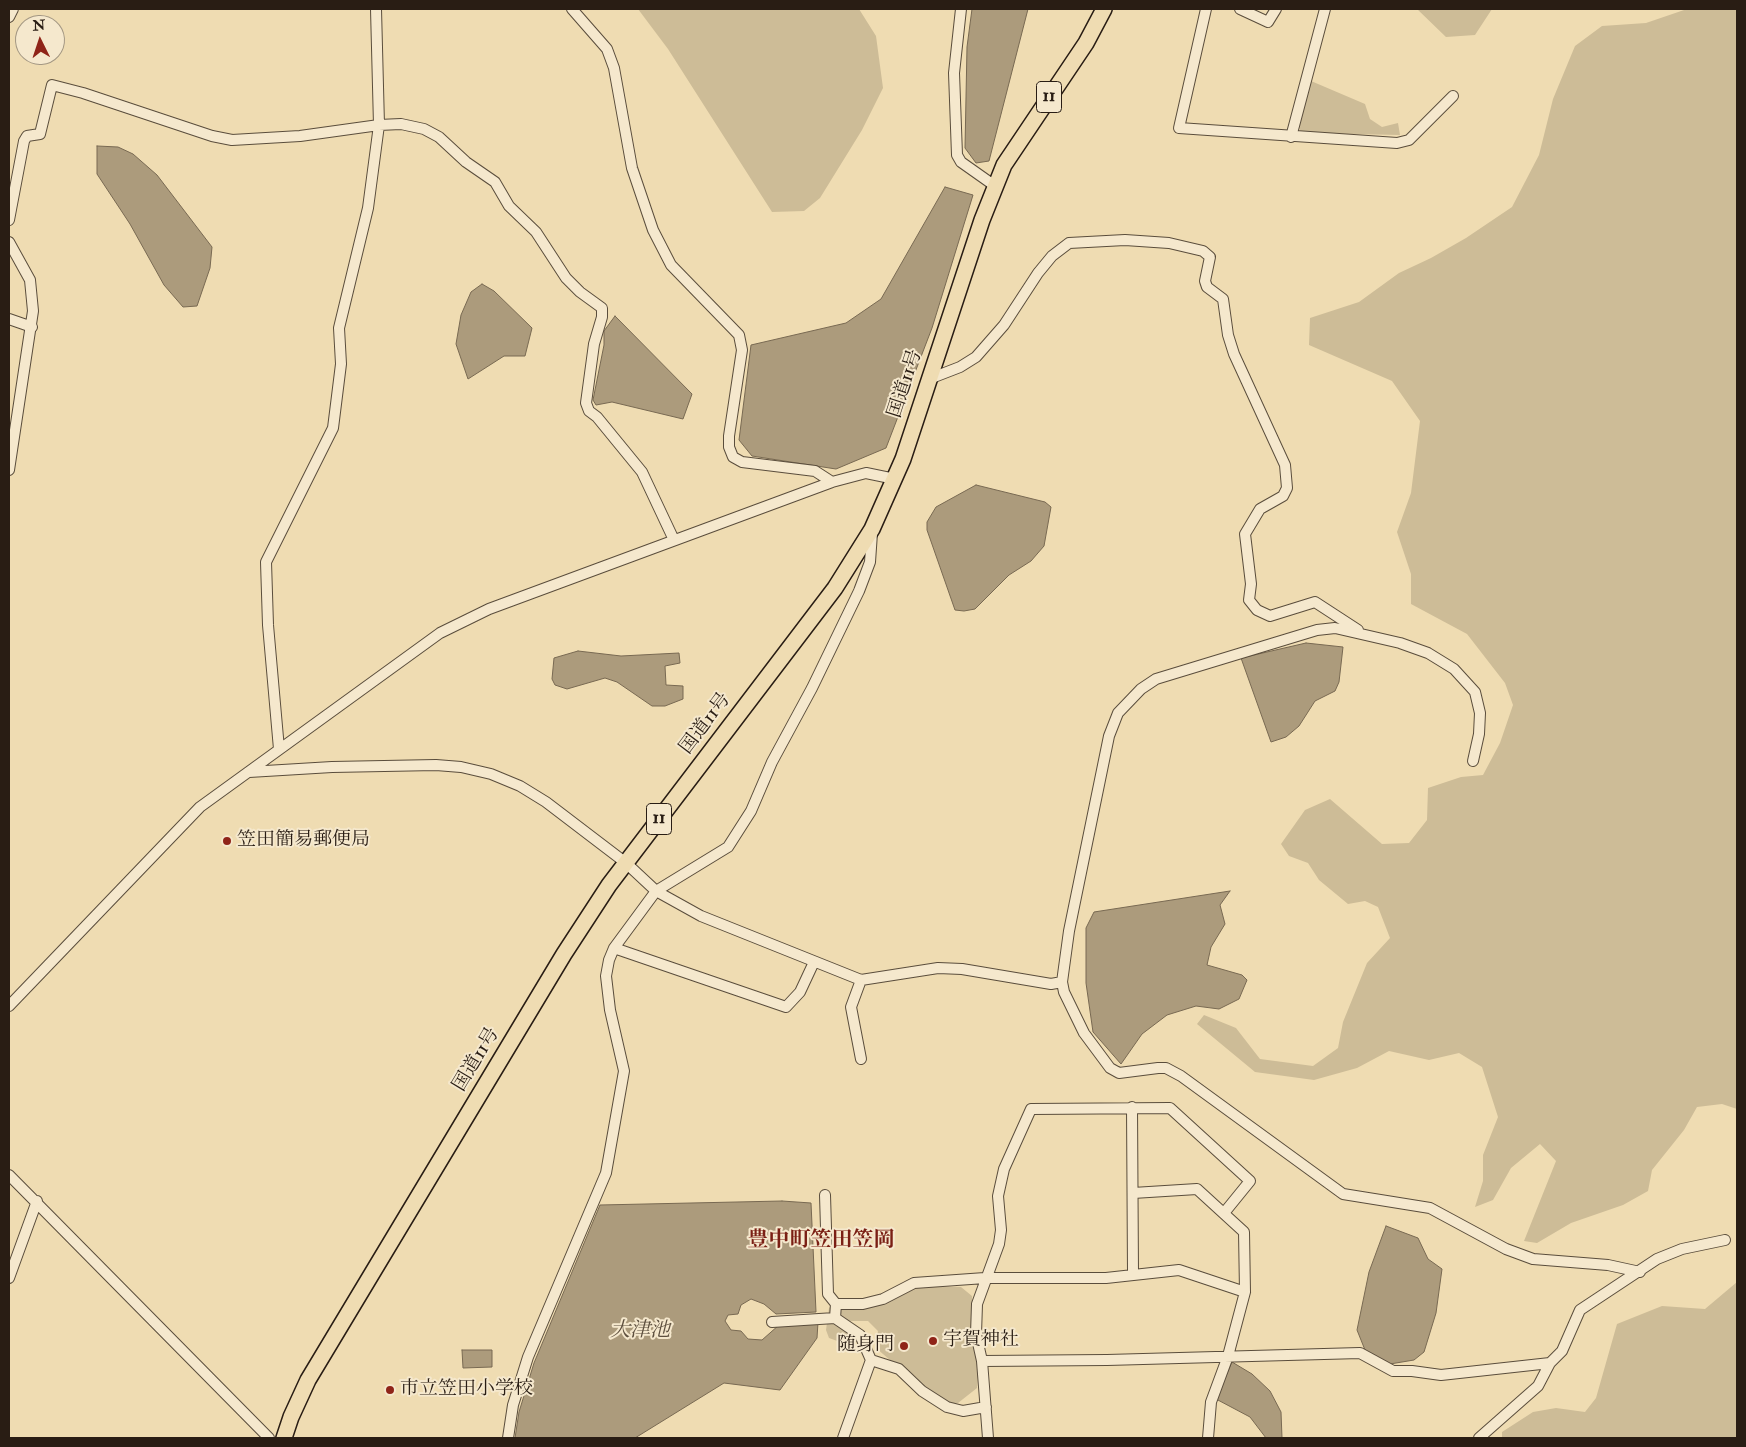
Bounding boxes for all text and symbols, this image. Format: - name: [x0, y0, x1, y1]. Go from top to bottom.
- north arrow: [15, 15, 65, 65]
- text: N: [32, 17, 46, 34]
- road number: 11: [1036, 81, 1062, 112]
- street label: 国道11号: [884, 347, 928, 421]
- street label: 国道11号: [676, 689, 736, 759]
- road number: 11: [646, 804, 672, 834]
- place label: 笠田簡易郵便局: [237, 830, 370, 852]
- marker: 笠田簡易郵便局: [221, 835, 233, 847]
- street label: 国道11号: [449, 1024, 505, 1096]
- district label: 豊中町笠田笠岡: [748, 1228, 894, 1254]
- water label: 大津池: [610, 1320, 670, 1344]
- place label: 宇賀神社: [943, 1330, 1019, 1352]
- place label: 随身門: [837, 1335, 894, 1357]
- marker: 宇賀神社: [927, 1335, 939, 1347]
- marker: 随身門: [898, 1340, 910, 1352]
- place label: 市立笠田小学校: [400, 1379, 533, 1401]
- marker: 市立笠田小学校: [384, 1384, 396, 1396]

